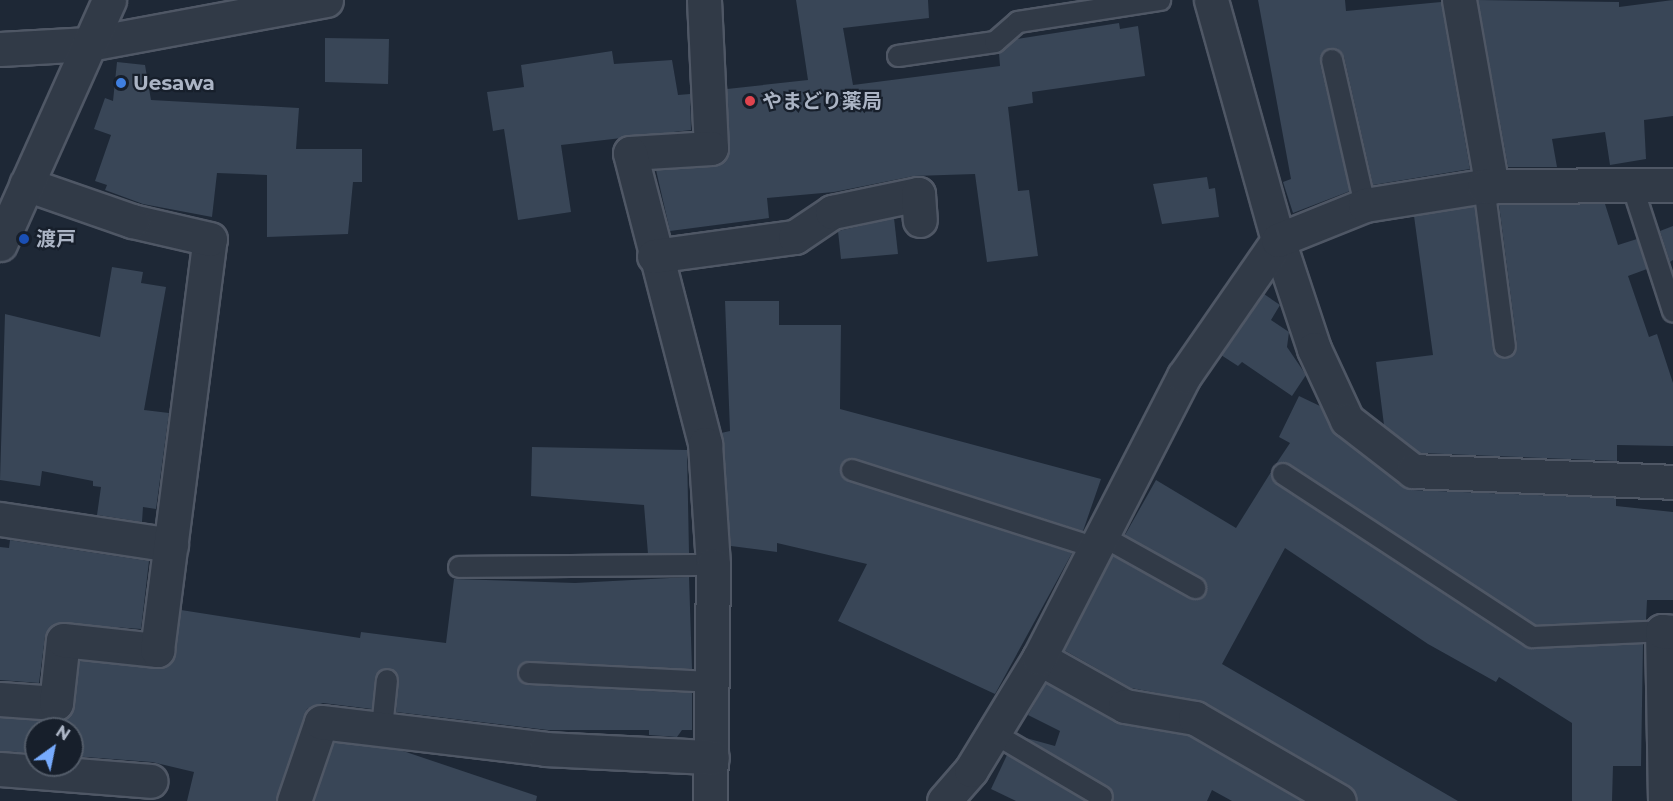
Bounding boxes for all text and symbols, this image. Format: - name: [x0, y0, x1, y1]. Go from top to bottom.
- place label: Uesawa: [133, 71, 215, 95]
- marker: Uesawa: [114, 76, 128, 90]
- place label: やまどり薬局: [762, 89, 882, 113]
- marker: やまどり薬局: [743, 94, 757, 108]
- place label: 渡戸: [36, 227, 76, 251]
- marker: 渡戸: [17, 232, 31, 246]
- north arrow: [24, 717, 84, 777]
- text: N: [52, 722, 74, 745]

